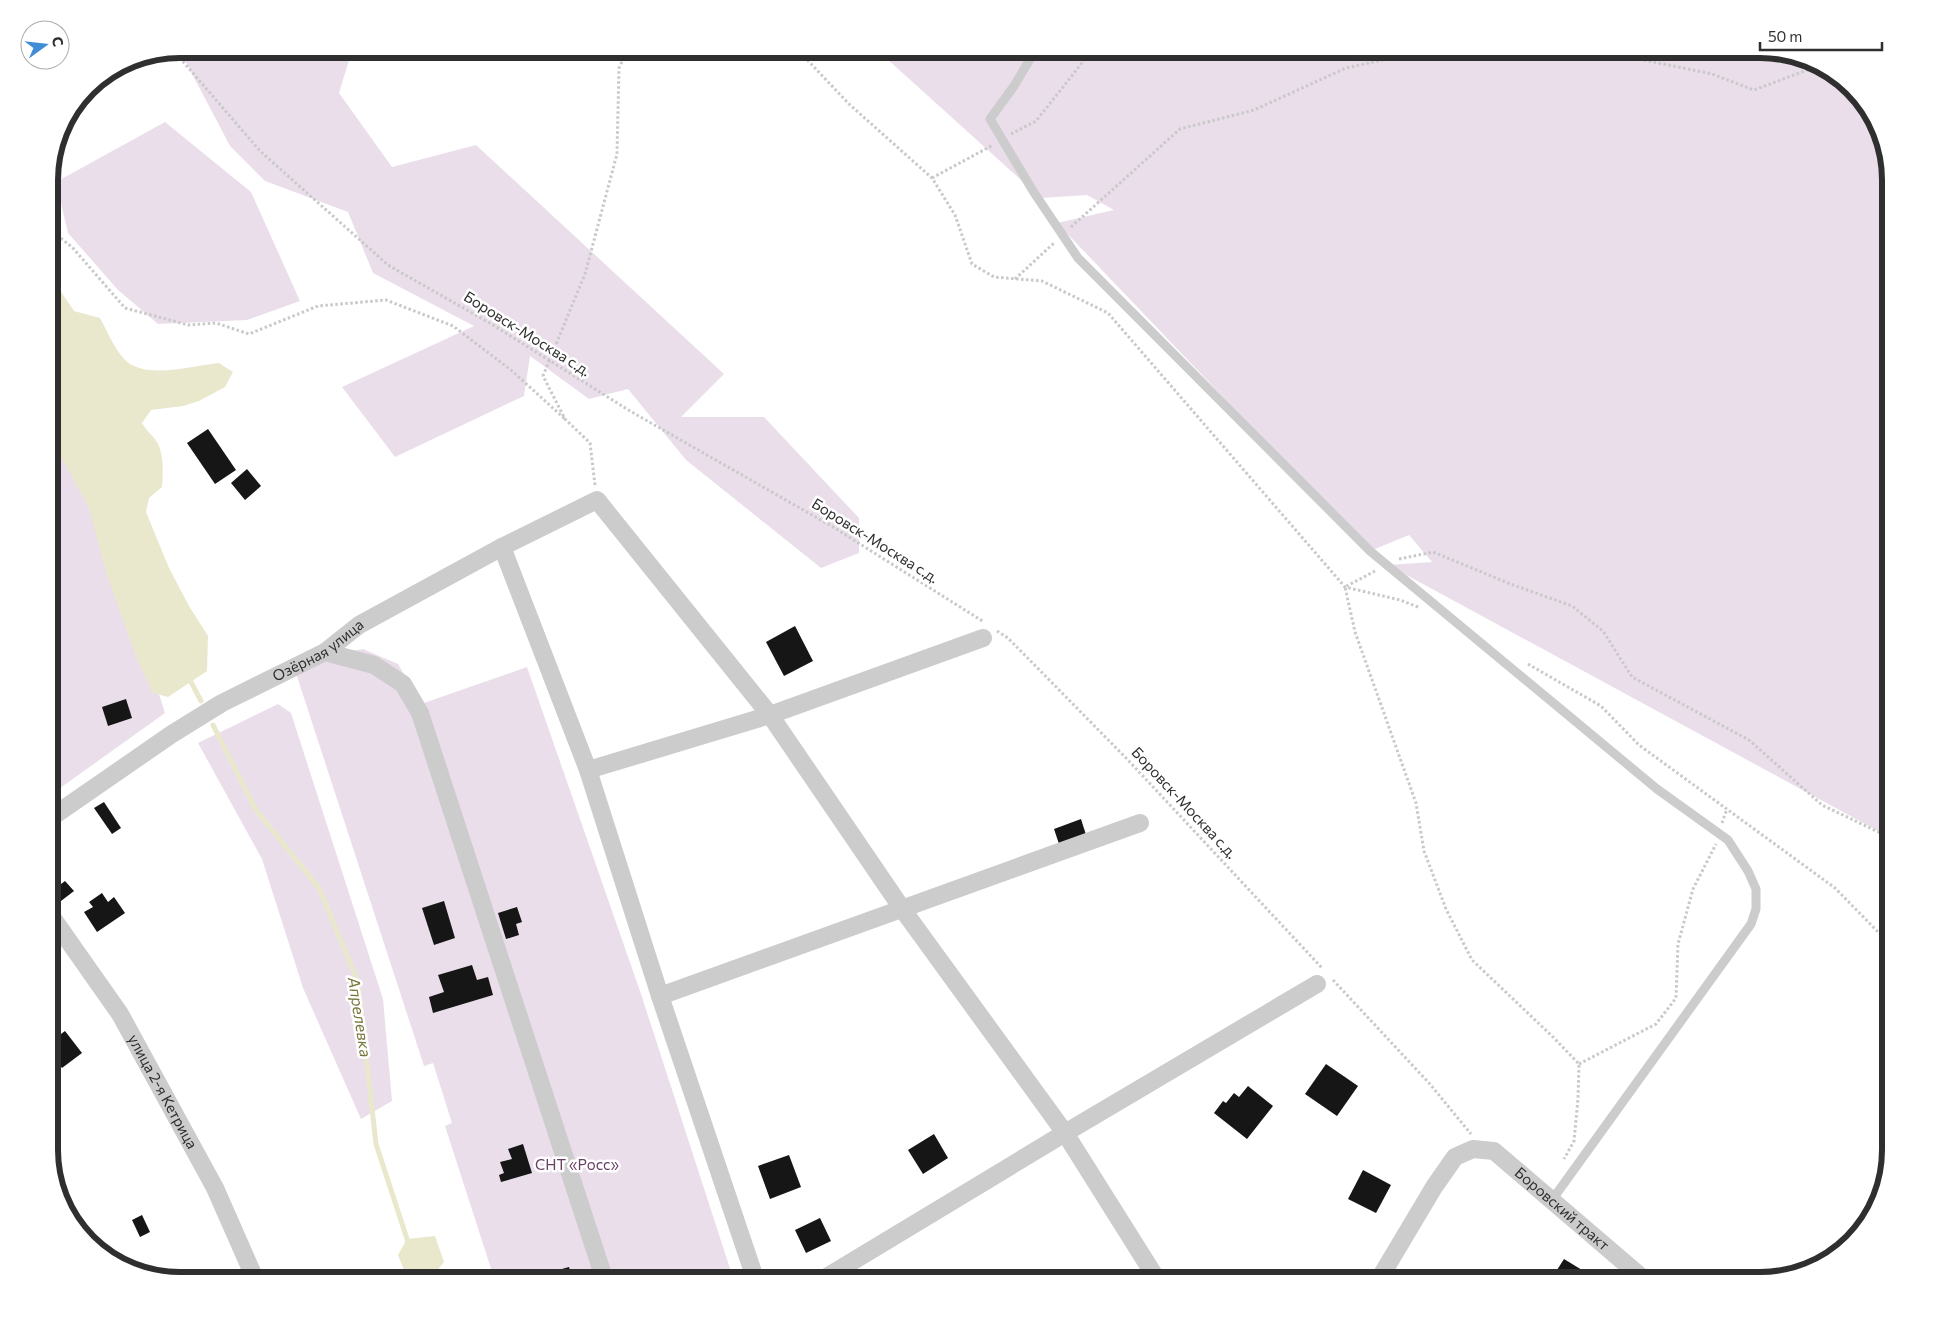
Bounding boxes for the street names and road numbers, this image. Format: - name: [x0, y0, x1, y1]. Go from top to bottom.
- street label: Боровск-Москва с.д.: [461, 287, 594, 379]
- street label: Боровск-Москва с.д.: [809, 494, 942, 586]
- street label: Озёрная улица: [269, 615, 367, 685]
- street label: Боровск-Москва с.д.: [1128, 743, 1241, 862]
- street label: улица 2-я Кетрица: [125, 1031, 202, 1152]
- street label: Боровский тракт: [1512, 1163, 1613, 1254]

